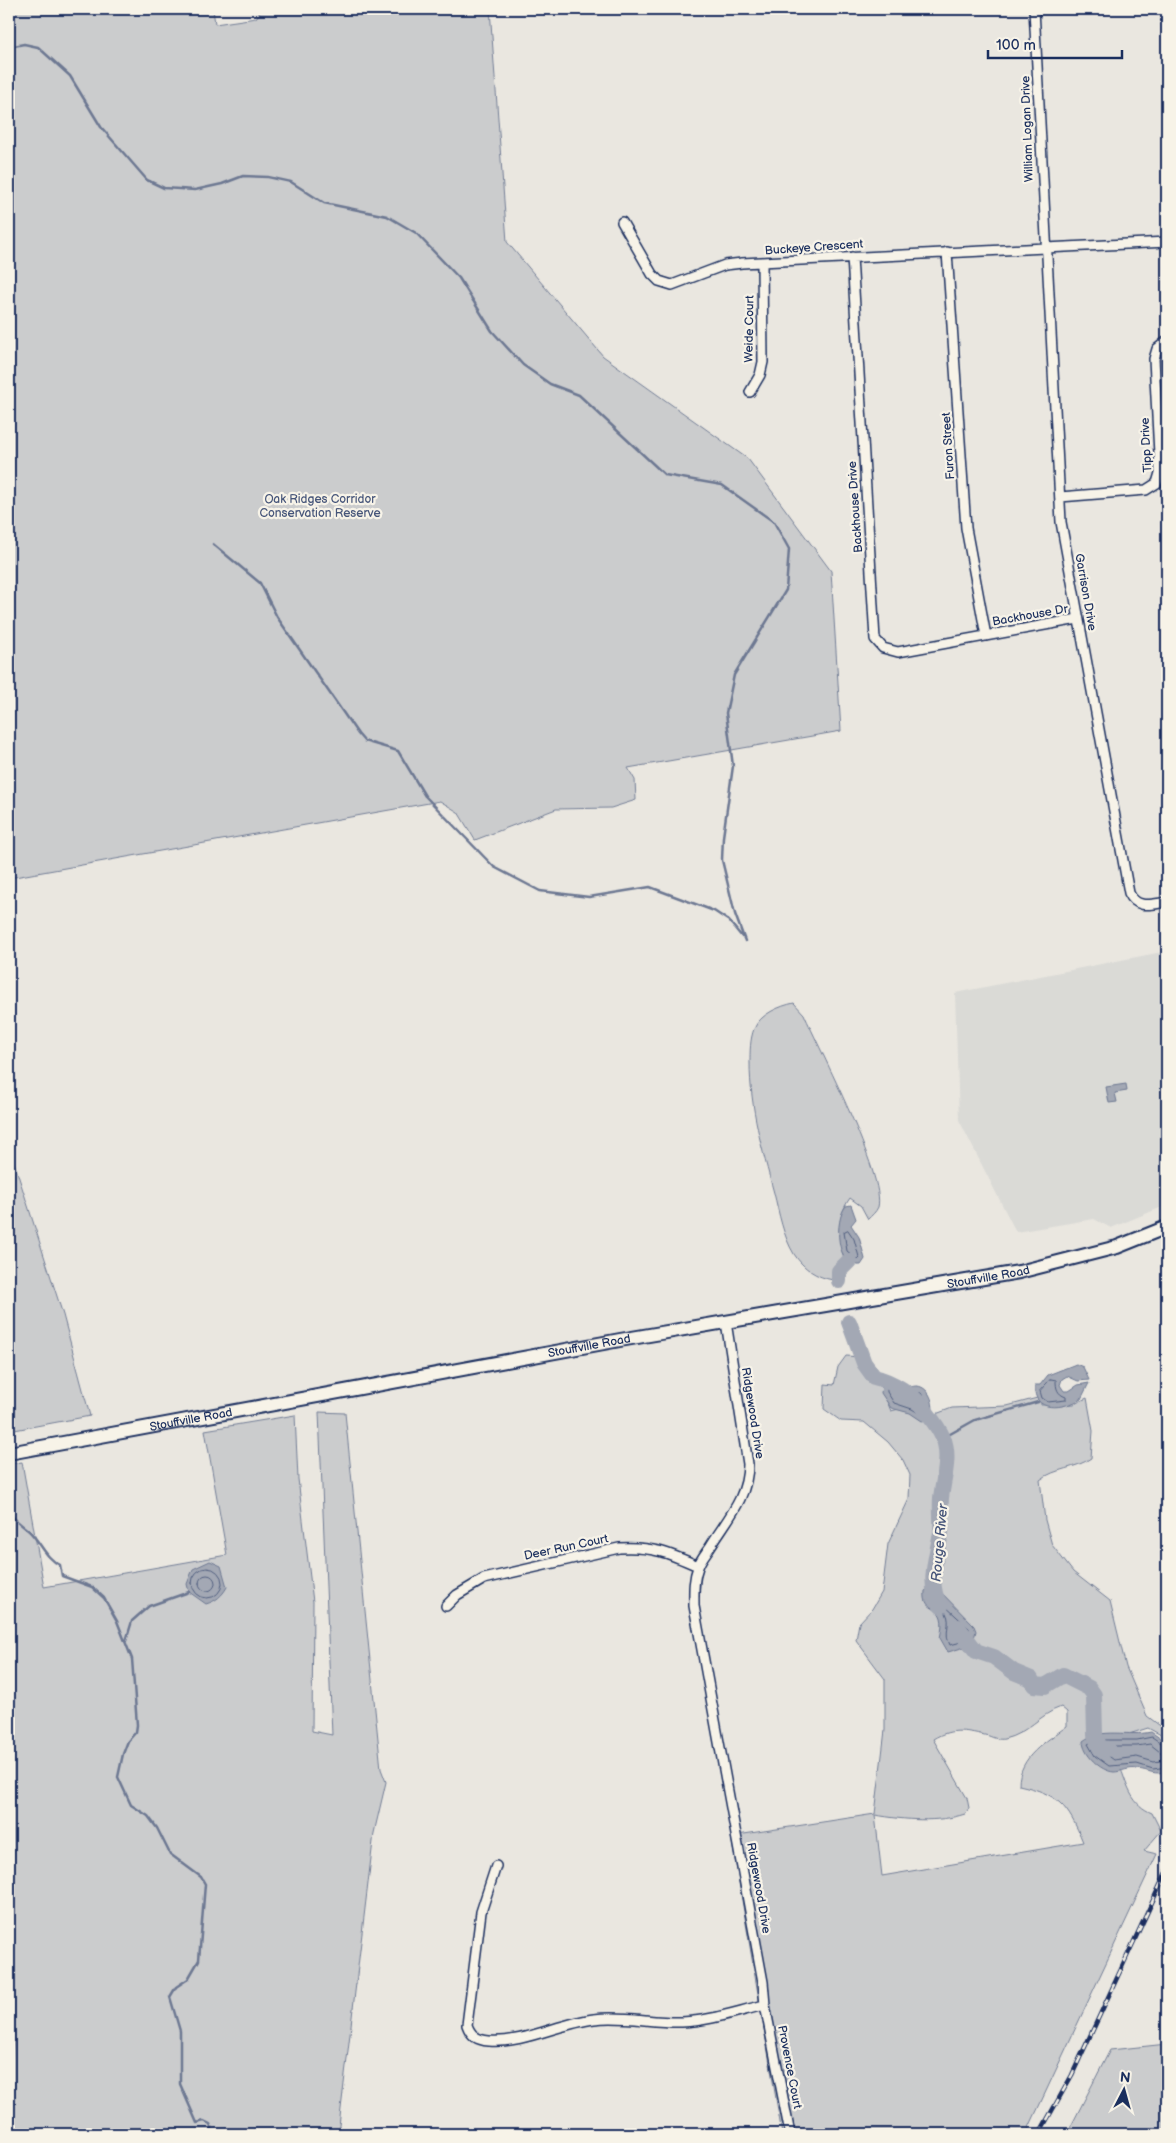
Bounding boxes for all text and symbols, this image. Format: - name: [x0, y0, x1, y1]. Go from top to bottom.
- scale bar: [988, 28, 1122, 60]
- text: 100 m: [996, 36, 1036, 55]
- street label: William Logan Drive: [1018, 75, 1037, 183]
- street label: Buckeye Crescent: [764, 237, 864, 258]
- street label: Weide Court: [741, 295, 758, 363]
- street label: Furon Street: [939, 412, 958, 480]
- street label: Tipp Drive: [1138, 417, 1155, 473]
- street label: Backhouse Drive: [845, 461, 866, 553]
- park label: Oak Ridges Corridor Conservation Reserve: [259, 492, 381, 521]
- street label: Garrison Drive: [1071, 552, 1100, 632]
- street label: Backhouse Dr: [991, 601, 1070, 630]
- street label: Stouffville Road: [946, 1263, 1032, 1292]
- street label: Stouffville Road: [547, 1331, 632, 1361]
- street label: Ridgewood Drive: [738, 1366, 767, 1460]
- street label: Stouffville Road: [148, 1405, 234, 1435]
- water label: Rouge River: [928, 1502, 951, 1583]
- street label: Deer Run Court: [523, 1531, 610, 1564]
- street label: Ridgewood Drive: [743, 1841, 774, 1935]
- street label: Provence Court: [774, 2024, 805, 2110]
- north arrow: [1098, 2066, 1148, 2116]
- text: N: [1119, 2069, 1131, 2087]

